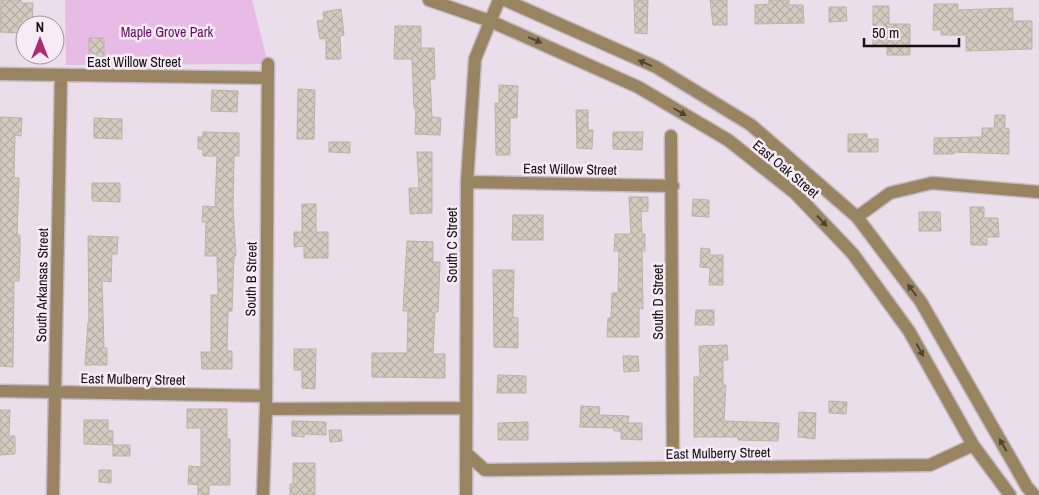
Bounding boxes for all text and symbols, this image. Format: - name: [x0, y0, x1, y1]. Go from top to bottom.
- north arrow: [15, 15, 65, 65]
- scale bar: [864, 15, 959, 47]
- text: N: [36, 18, 44, 36]
- text: 50 m: [872, 22, 899, 43]
- park label: Maple Grove Park: [121, 23, 214, 41]
- one-way arrow: [528, 36, 542, 44]
- street label: East Willow Street: [87, 53, 181, 71]
- one-way arrow: [638, 58, 652, 66]
- one-way arrow: [673, 108, 688, 116]
- street label: East Oak Street: [749, 136, 823, 202]
- street label: East Willow Street: [523, 159, 617, 179]
- street label: South C Street: [443, 207, 461, 283]
- one-way arrow: [816, 215, 828, 227]
- street label: South Arkansas Street: [32, 228, 52, 342]
- street label: South B Street: [241, 242, 261, 316]
- street label: South D Street: [649, 264, 667, 340]
- one-way arrow: [907, 283, 917, 297]
- one-way arrow: [916, 343, 924, 358]
- street label: East Mulberry Street: [81, 369, 185, 389]
- one-way arrow: [999, 438, 1008, 452]
- street label: East Mulberry Street: [666, 443, 770, 463]

